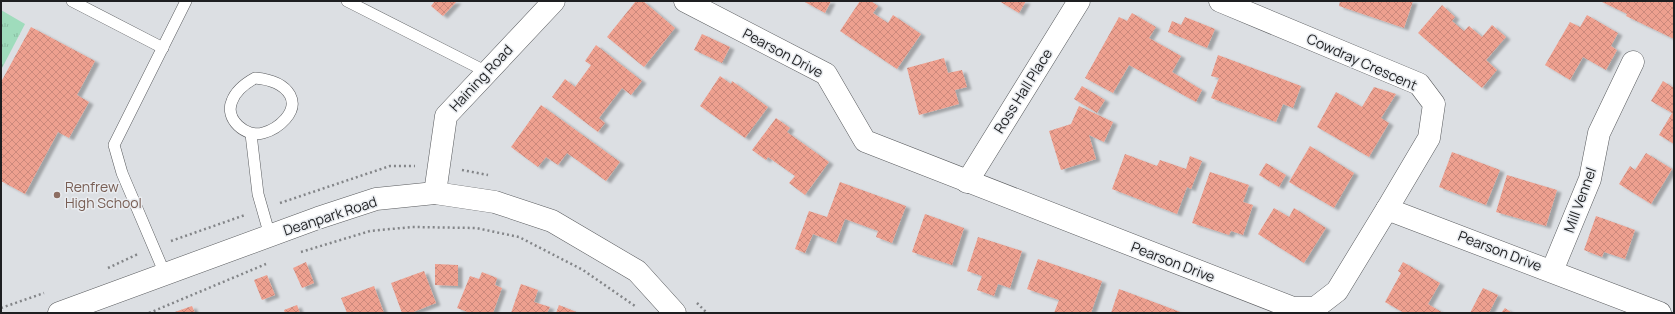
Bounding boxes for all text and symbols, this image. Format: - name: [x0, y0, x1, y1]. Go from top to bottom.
- street label: Pearson Drive: [740, 23, 827, 82]
- street label: Cowdray Crescent: [1304, 29, 1421, 95]
- street label: Haining Road: [445, 40, 517, 115]
- street label: Ross Hall Place: [989, 45, 1056, 137]
- street label: Mill Vennel: [1559, 165, 1600, 235]
- place label: Renfrew High School: [65, 177, 142, 212]
- marker: Renfrew High School: [52, 190, 62, 200]
- street label: Deanpark Road: [281, 191, 379, 240]
- street label: Pearson Drive: [1455, 226, 1545, 275]
- street label: Pearson Drive: [1128, 237, 1218, 286]

